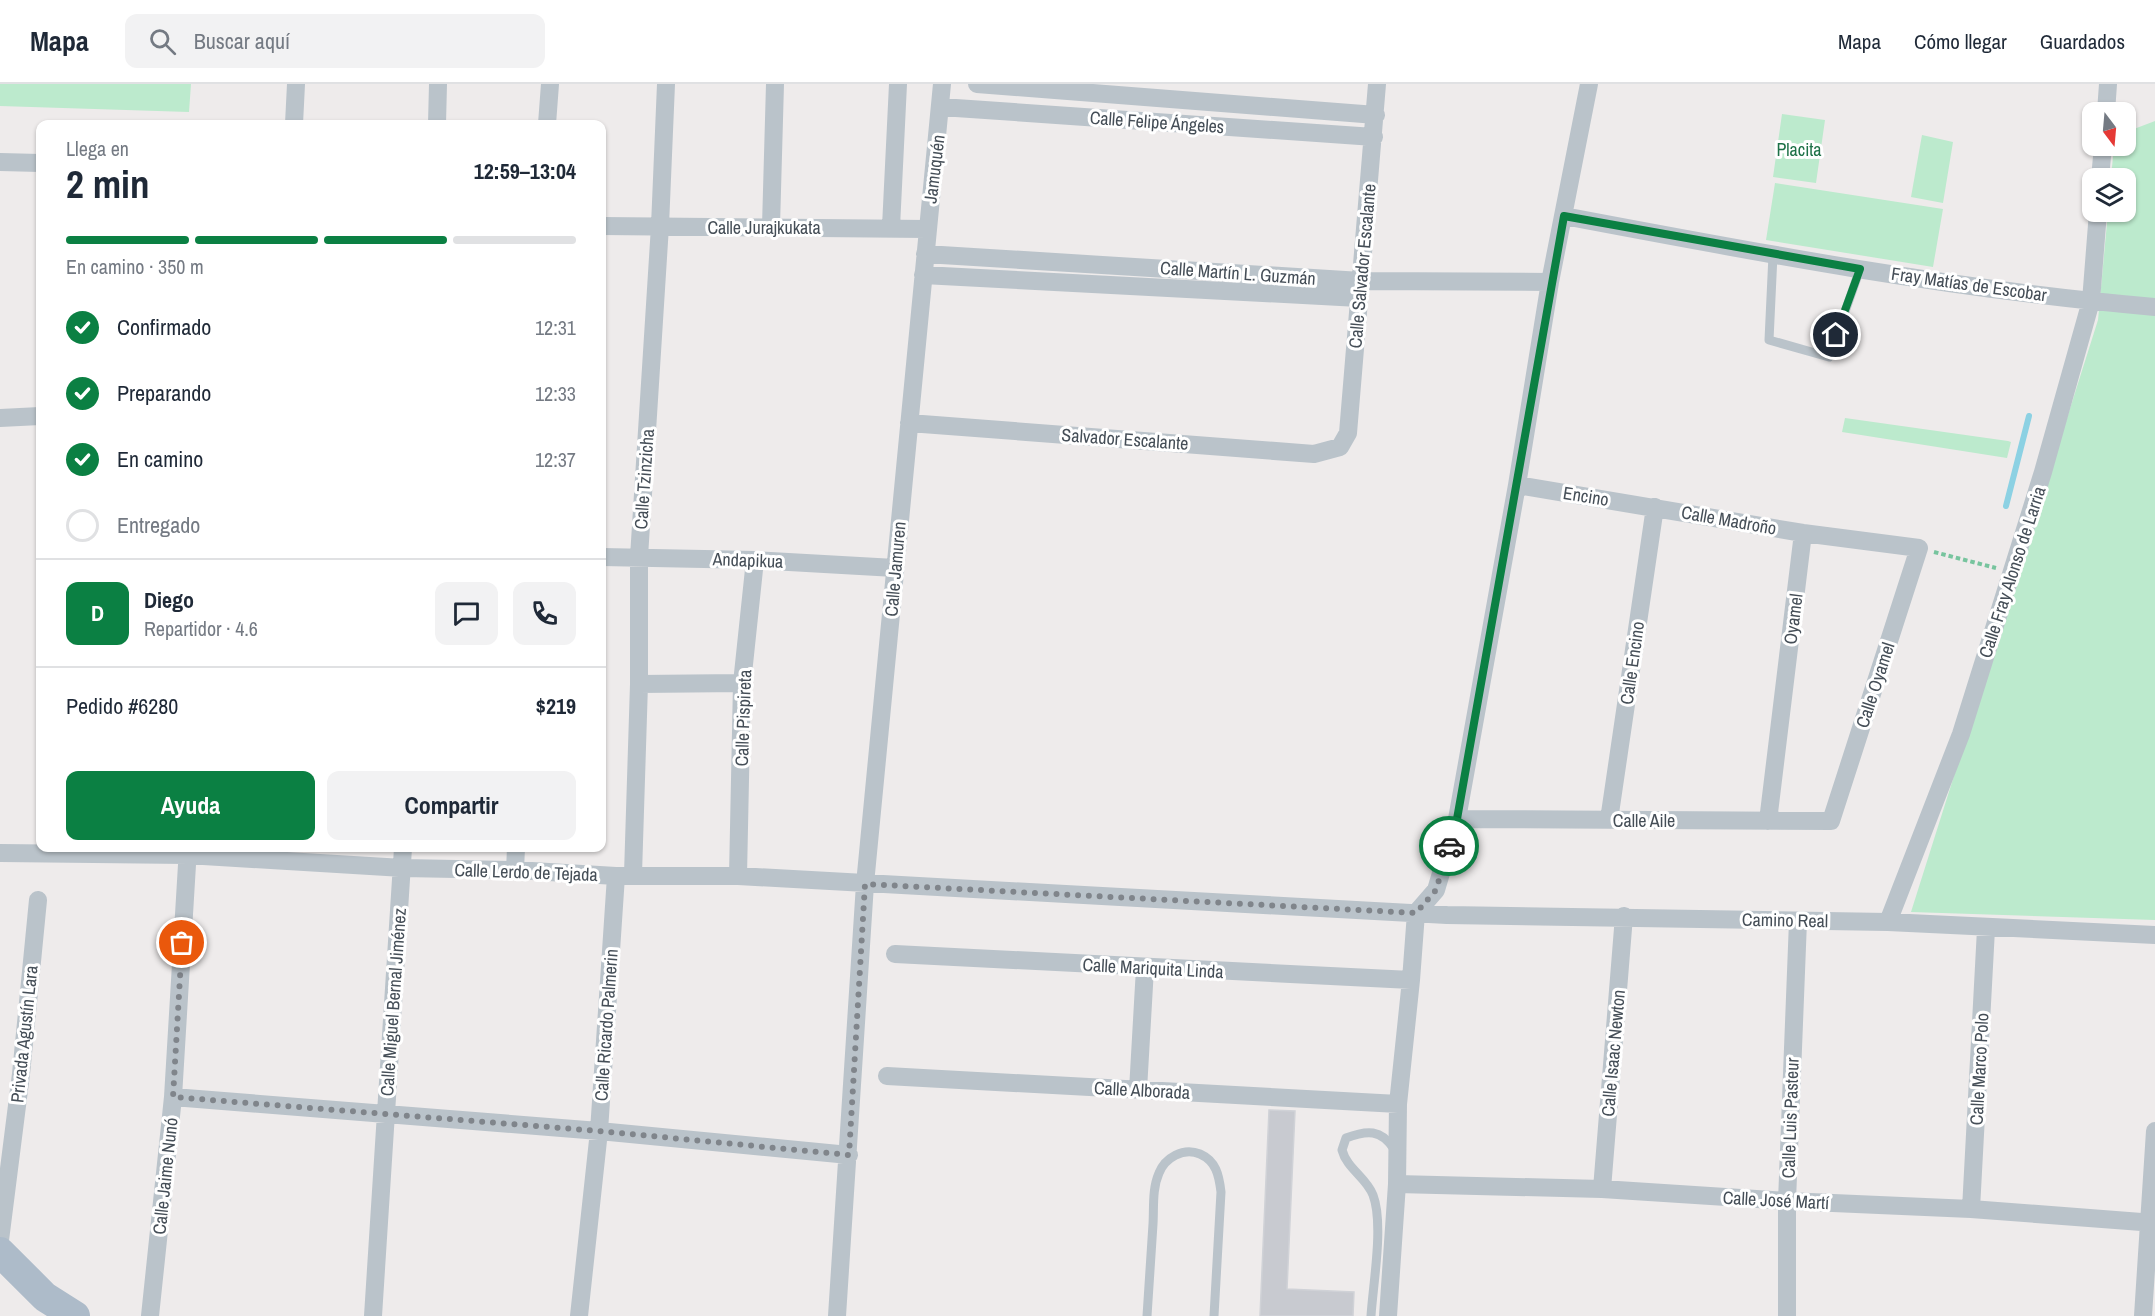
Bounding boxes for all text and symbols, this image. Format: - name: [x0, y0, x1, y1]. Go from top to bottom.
- search box: [125, 14, 545, 68]
- text: Mapa: [30, 22, 89, 60]
- icon: search: [146, 25, 179, 58]
- text: Buscar aquí: [194, 26, 290, 56]
- text: Mapa: [1838, 27, 1881, 56]
- text: Cómo llegar: [1914, 27, 2007, 56]
- text: Guardados: [2040, 27, 2125, 56]
- north arrow: [2082, 102, 2136, 156]
- map controls: [2082, 102, 2136, 222]
- street label: Calle Felipe Ángeles: [1089, 105, 1225, 139]
- street label: Jamuquén: [917, 133, 951, 205]
- text: Llega en: [66, 135, 129, 162]
- park label: Placita: [1776, 137, 1822, 162]
- text: 12:59–13:04: [474, 156, 576, 186]
- text: 2 min: [66, 158, 150, 210]
- button: layers: [2082, 168, 2136, 222]
- street label: Calle Salvador Escalante: [1342, 183, 1382, 349]
- street label: Calle Jurajkukata: [707, 215, 821, 240]
- text: En camino · 350 m: [66, 253, 204, 280]
- street label: Calle Martín L. Guzmán: [1159, 255, 1317, 291]
- street label: Fray Matías de Escobar: [1890, 261, 2048, 307]
- pin: [1810, 309, 1861, 360]
- icon: check: [66, 311, 99, 344]
- text: Confirmado: [117, 312, 211, 342]
- text: 12:31: [535, 314, 576, 341]
- icon: home: [1819, 318, 1852, 351]
- icon: check: [66, 377, 99, 410]
- text: Preparando: [117, 378, 211, 408]
- text: 12:33: [535, 380, 576, 407]
- street label: Salvador Escalante: [1061, 422, 1189, 456]
- street label: Calle Tzinzicha: [628, 428, 660, 530]
- icon: check: [66, 443, 99, 476]
- text: En camino: [117, 444, 203, 474]
- text: 12:37: [535, 446, 576, 473]
- street label: Encino: [1561, 480, 1611, 512]
- street label: Calle Fray Alonso de Larria: [1972, 483, 2052, 661]
- street label: Calle Madroño: [1680, 499, 1778, 541]
- text: Entregado: [117, 510, 200, 540]
- street label: Calle Jamuren: [878, 521, 912, 617]
- street label: Andapikua: [711, 546, 784, 574]
- button: chat: [435, 582, 498, 645]
- button: phone: [513, 582, 576, 645]
- text: Diego: [144, 585, 194, 615]
- street label: Oyamel: [1777, 592, 1809, 646]
- text: D: [91, 598, 104, 628]
- text: Repartidor · 4.6: [144, 615, 258, 642]
- street label: Calle Encino: [1614, 620, 1650, 706]
- street label: Calle Oyamel: [1849, 639, 1901, 731]
- street label: Calle Pispireta: [729, 669, 757, 767]
- text: Pedido #6280: [66, 691, 178, 721]
- text: $219: [536, 691, 576, 721]
- button: Ayuda: [66, 771, 315, 840]
- button: Compartir: [327, 771, 576, 840]
- street label: Calle Aile: [1613, 808, 1675, 833]
- courier: [1419, 816, 1479, 876]
- icon: car: [1433, 830, 1466, 863]
- street label: Calle Lerdo de Tejada: [454, 857, 598, 887]
- street label: Calle Miguel Bernal Jiménez: [374, 907, 412, 1097]
- street label: Camino Real: [1742, 907, 1828, 933]
- pin: [156, 917, 207, 968]
- icon: bag: [165, 926, 198, 959]
- street label: Calle Ricardo Palmerin: [588, 948, 624, 1102]
- street label: Calle Mariquita Linda: [1082, 952, 1224, 984]
- street label: Privada Agustín Lara: [4, 964, 44, 1104]
- street label: Calle Isaac Newton: [1595, 989, 1631, 1117]
- street label: Calle Marco Polo: [1964, 1012, 1994, 1126]
- street label: Calle Luis Pasteur: [1775, 1057, 1805, 1179]
- street label: Calle Alborada: [1093, 1075, 1191, 1105]
- street label: Calle Jaime Nunó: [146, 1116, 184, 1236]
- street label: Calle José Martí: [1722, 1185, 1831, 1215]

